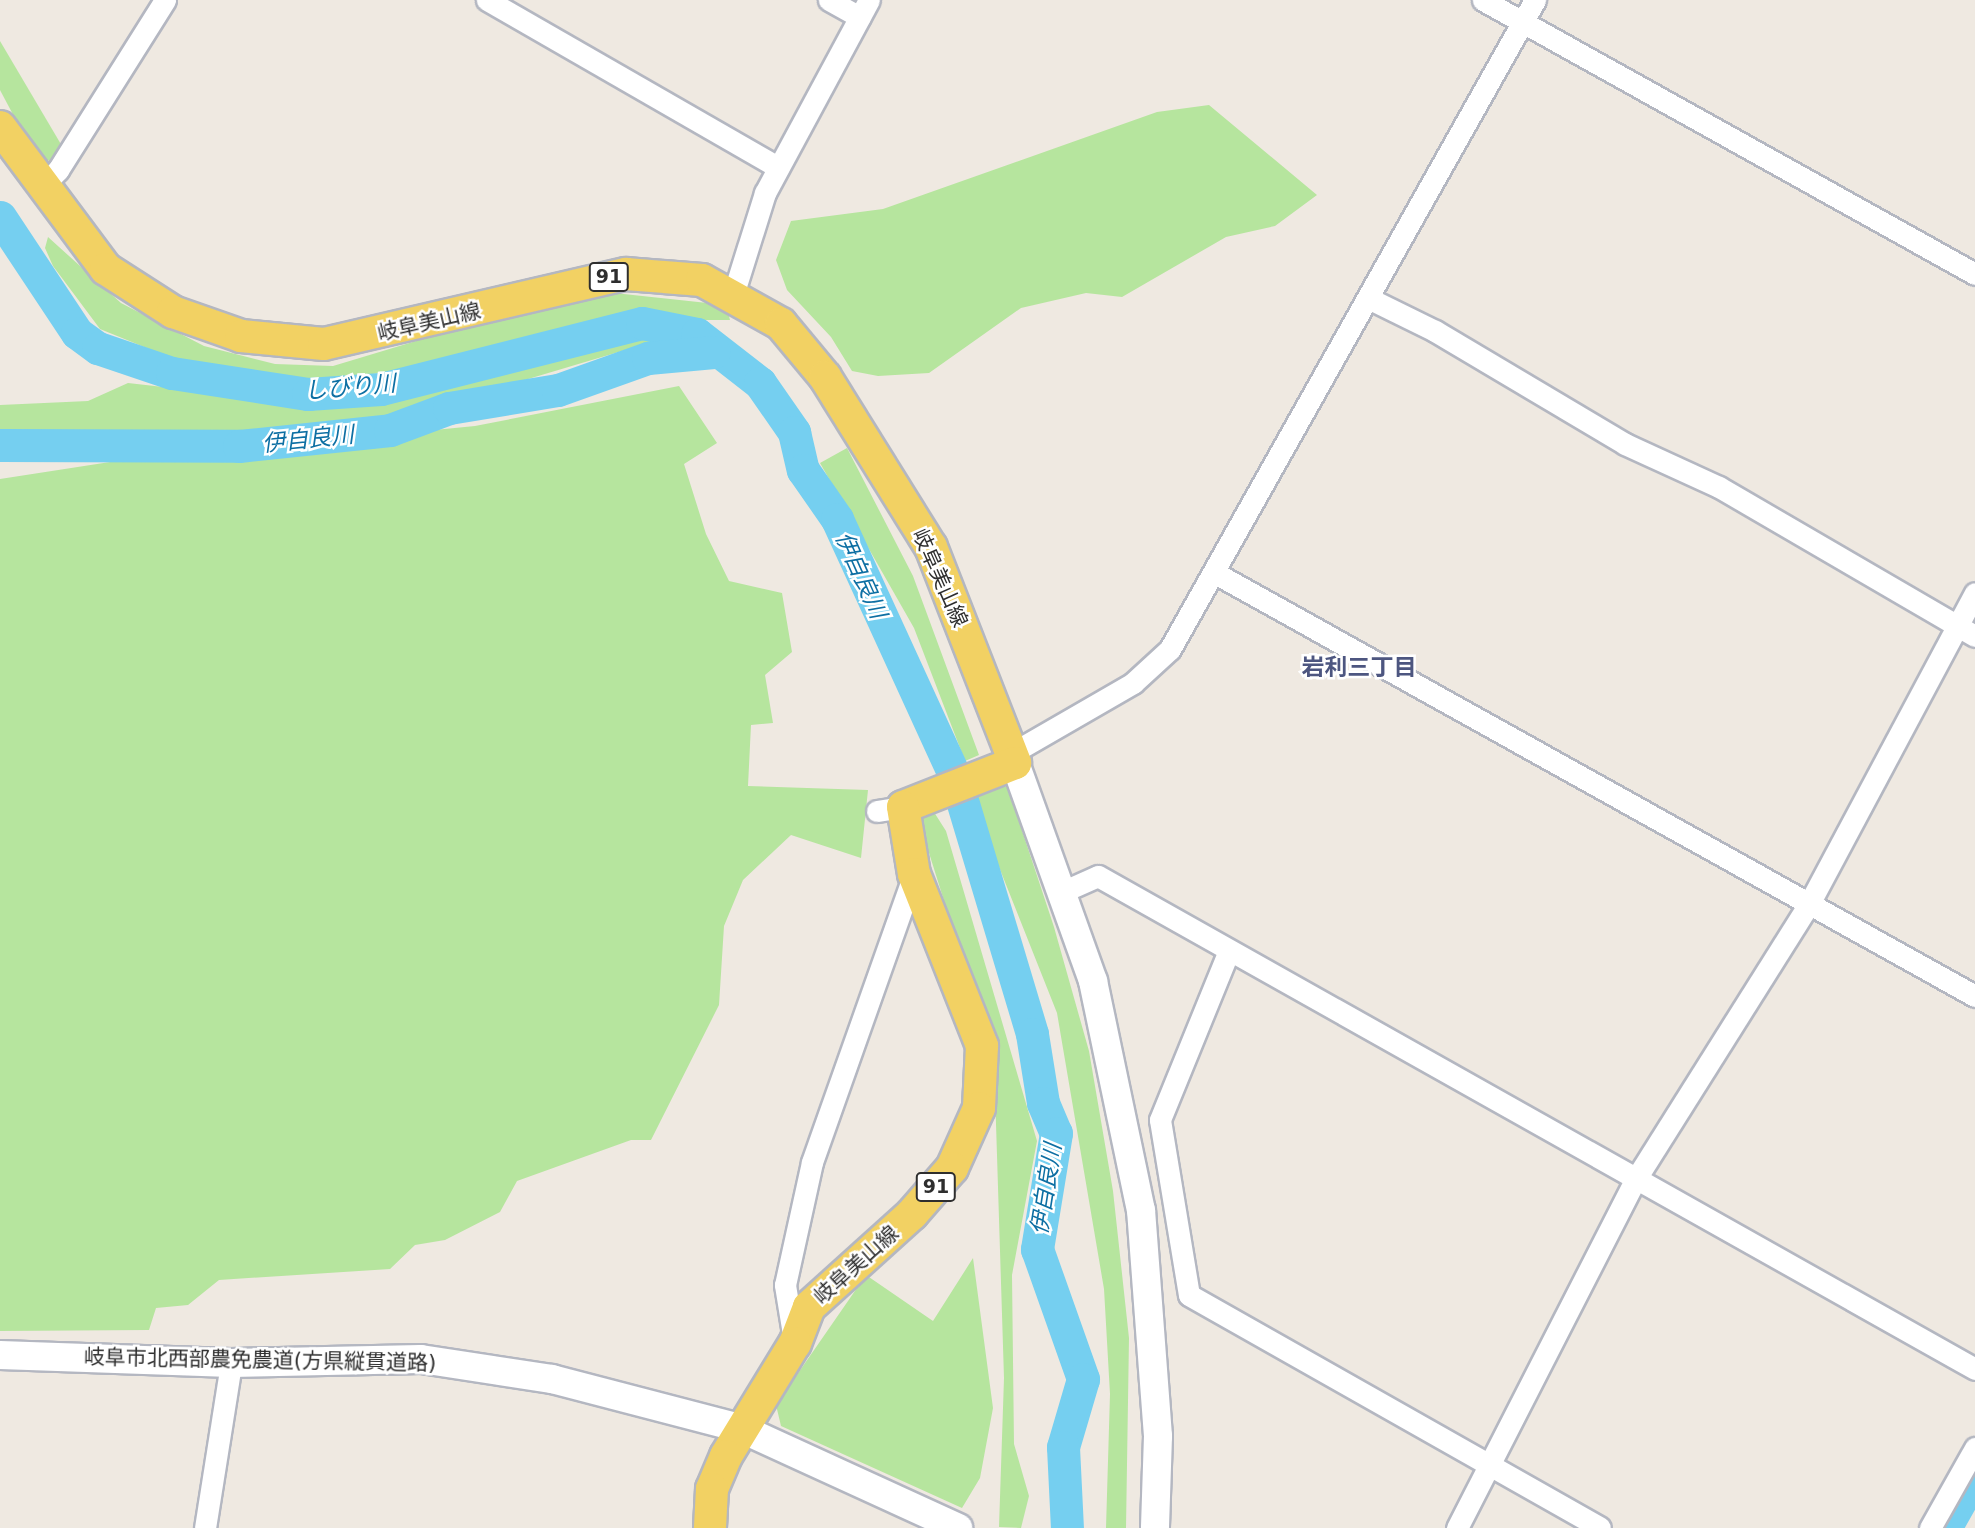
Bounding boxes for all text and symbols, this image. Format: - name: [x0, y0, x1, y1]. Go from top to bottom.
- road number: 91: [588, 262, 630, 292]
- street label: 岐阜美山線: [375, 298, 483, 346]
- water label: しびり川: [303, 369, 397, 405]
- water label: 伊自良川: [261, 420, 355, 458]
- street label: 岐阜美山線: [907, 525, 973, 631]
- water label: 伊自良川: [830, 527, 892, 623]
- district label: 岩利三丁目: [1302, 653, 1416, 681]
- water label: 伊自良川: [1025, 1141, 1067, 1237]
- road number: 91: [915, 1172, 957, 1203]
- street label: 岐阜美山線: [809, 1221, 903, 1309]
- street label: 岐阜市北西部農免農道(方県縦貫道路): [84, 1344, 436, 1376]

